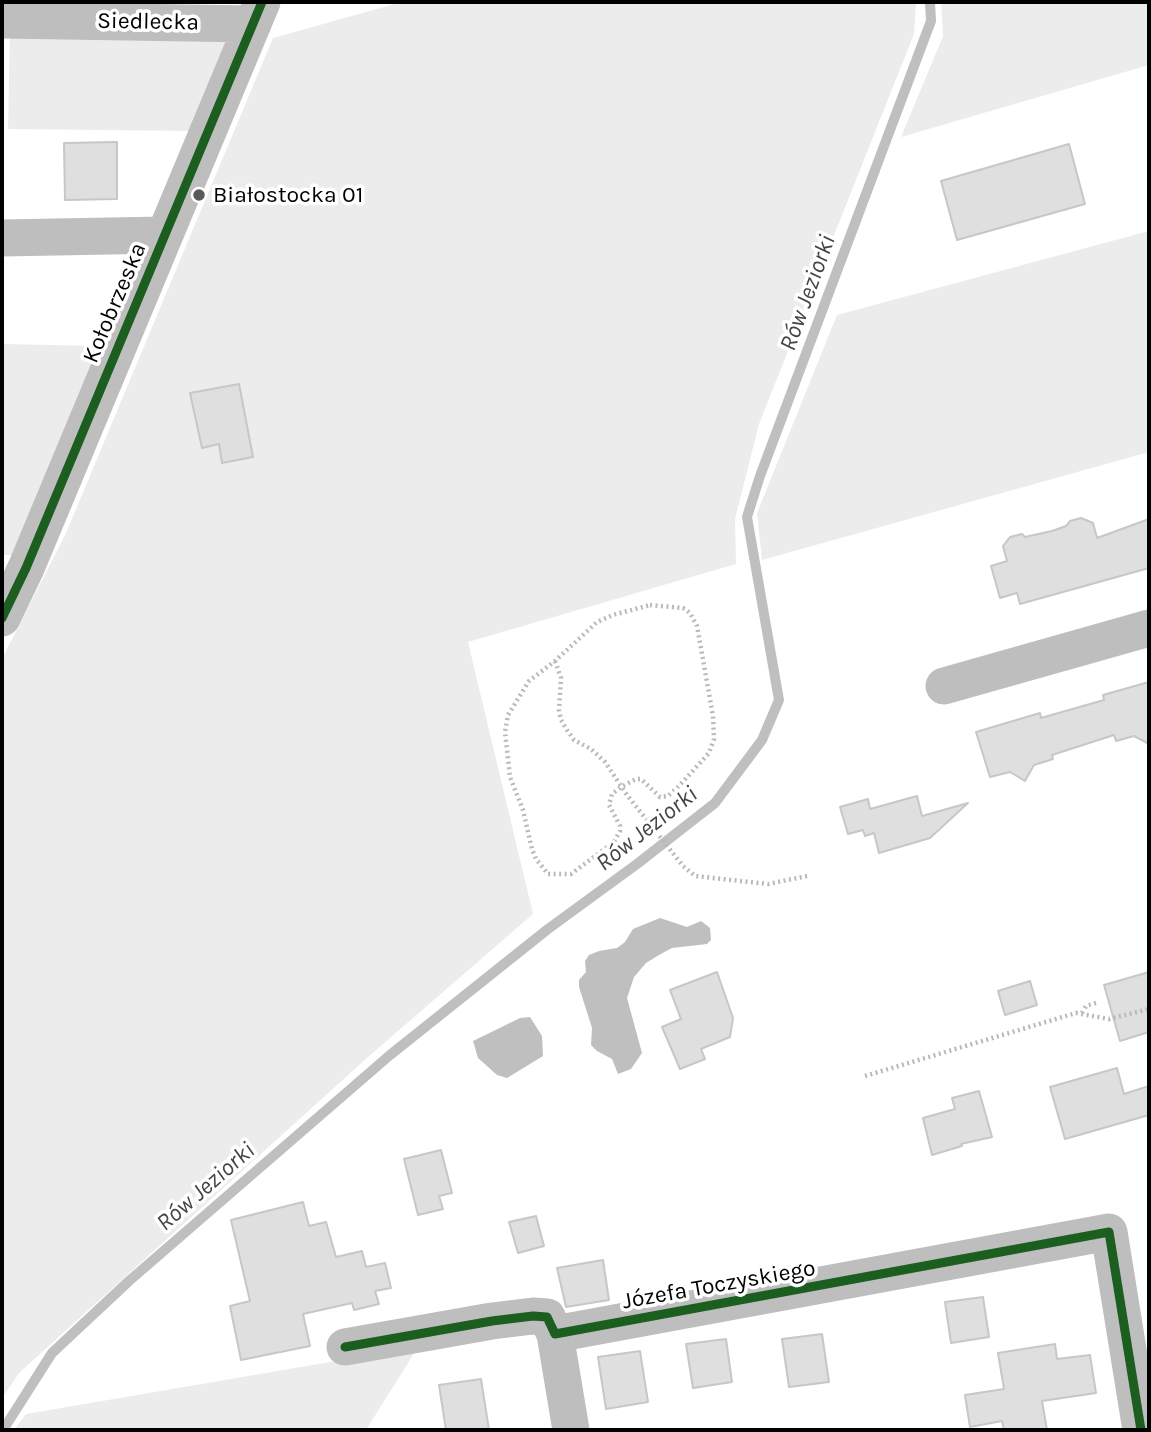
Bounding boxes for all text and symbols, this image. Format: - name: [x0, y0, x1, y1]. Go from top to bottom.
- street label: Siedlecka: [97, 7, 199, 37]
- place label: Białostocka 01: [213, 181, 363, 209]
- marker: Białostocka 01: [191, 187, 207, 203]
- water label: Rów Jeziorki: [774, 231, 842, 355]
- street label: Kołobrzeska: [77, 239, 153, 367]
- water label: Rów Jeziorki: [590, 780, 704, 878]
- water label: Rów Jeziorki: [151, 1136, 261, 1238]
- street label: Józefa Toczyskiego: [620, 1254, 818, 1316]

